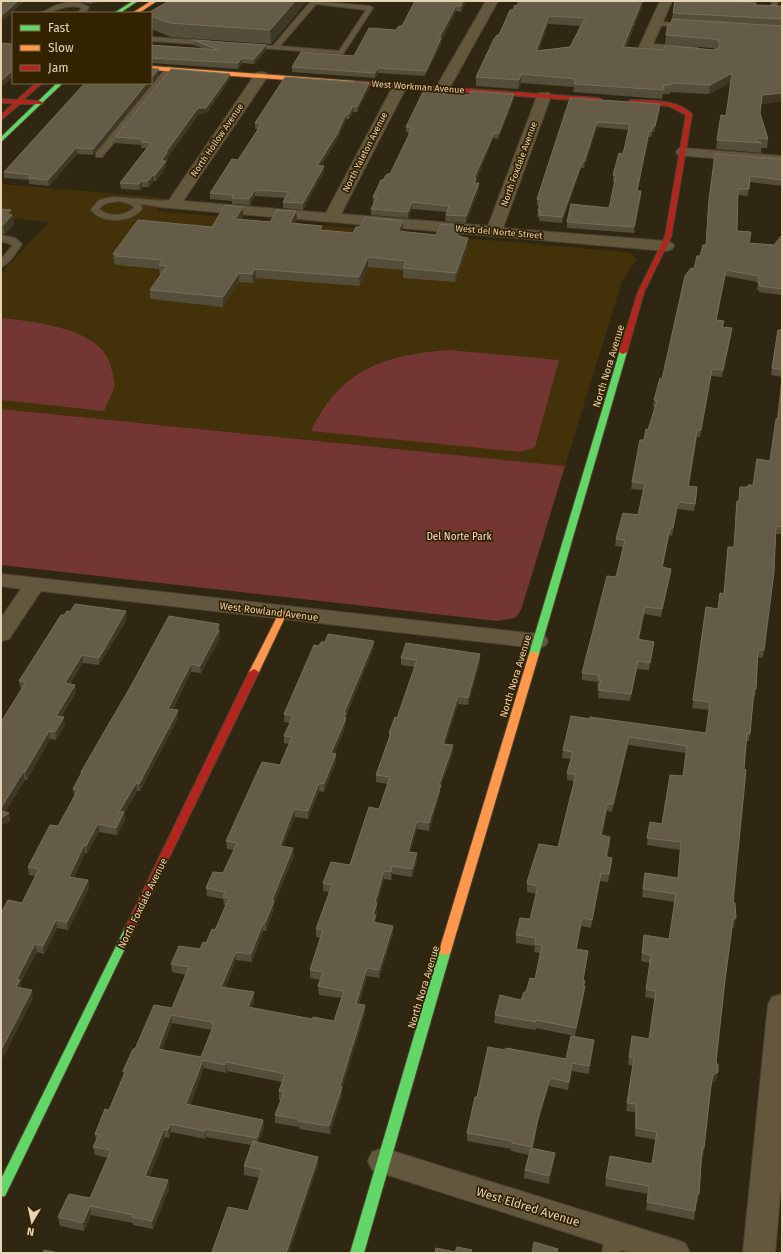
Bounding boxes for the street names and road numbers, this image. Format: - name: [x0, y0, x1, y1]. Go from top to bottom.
- street label: West Workman Avenue: [371, 79, 465, 95]
- street label: North Hollow Avenue: [189, 101, 245, 179]
- street label: North Yaleton Avenue: [341, 110, 390, 194]
- street label: North Foxdale Avenue: [499, 120, 539, 208]
- street label: West del Norte Street: [455, 223, 544, 241]
- street label: North Nora Avenue: [591, 323, 627, 409]
- street label: West Rowland Avenue: [219, 600, 319, 624]
- street label: North Nora Avenue: [498, 633, 534, 719]
- street label: North Foxdale Avenue: [116, 856, 170, 951]
- street label: North Nora Avenue: [406, 944, 442, 1030]
- street label: West Eldred Avenue: [475, 1185, 581, 1229]

